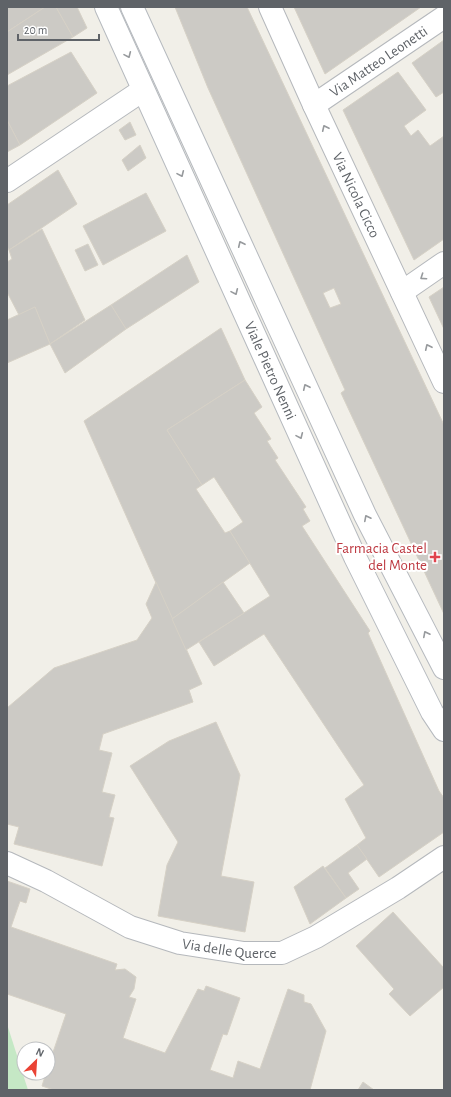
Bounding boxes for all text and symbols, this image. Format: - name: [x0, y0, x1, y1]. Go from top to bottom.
- scale bar: [18, 16, 99, 42]
- street label: Via Matteo Leonetti: [327, 23, 430, 100]
- text: 20 m: [24, 24, 47, 36]
- one-way arrow: [123, 51, 131, 59]
- one-way arrow: [322, 125, 330, 132]
- street label: Via Nicola Cicco: [329, 150, 382, 240]
- one-way arrow: [176, 169, 184, 177]
- one-way arrow: [237, 240, 245, 247]
- one-way arrow: [420, 272, 427, 280]
- one-way arrow: [230, 288, 238, 295]
- street label: Viale Pietro Nenni: [241, 319, 299, 422]
- one-way arrow: [425, 344, 433, 351]
- one-way arrow: [303, 384, 311, 391]
- one-way arrow: [295, 432, 303, 439]
- one-way arrow: [364, 515, 372, 522]
- place label: Farmacia Castel del Monte: [336, 541, 427, 573]
- marker: Farmacia Castel del Monte: [430, 552, 440, 562]
- one-way arrow: [423, 631, 431, 638]
- street label: Via delle Querce: [181, 936, 276, 961]
- north arrow: [16, 1041, 56, 1081]
- text: N: [34, 1046, 46, 1059]

